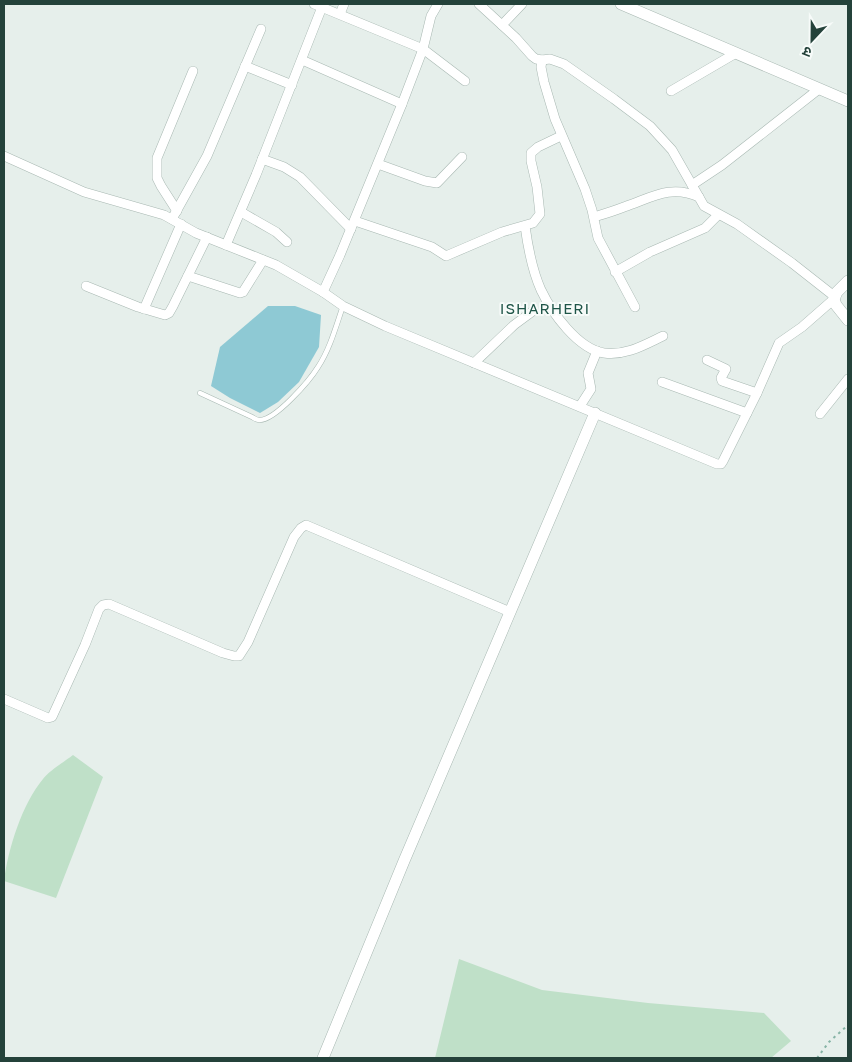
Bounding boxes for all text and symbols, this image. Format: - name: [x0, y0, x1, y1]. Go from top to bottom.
- north arrow: [787, 15, 837, 65]
- text: उ: [799, 43, 814, 62]
- district label: ISHARHERI: [500, 299, 590, 317]

